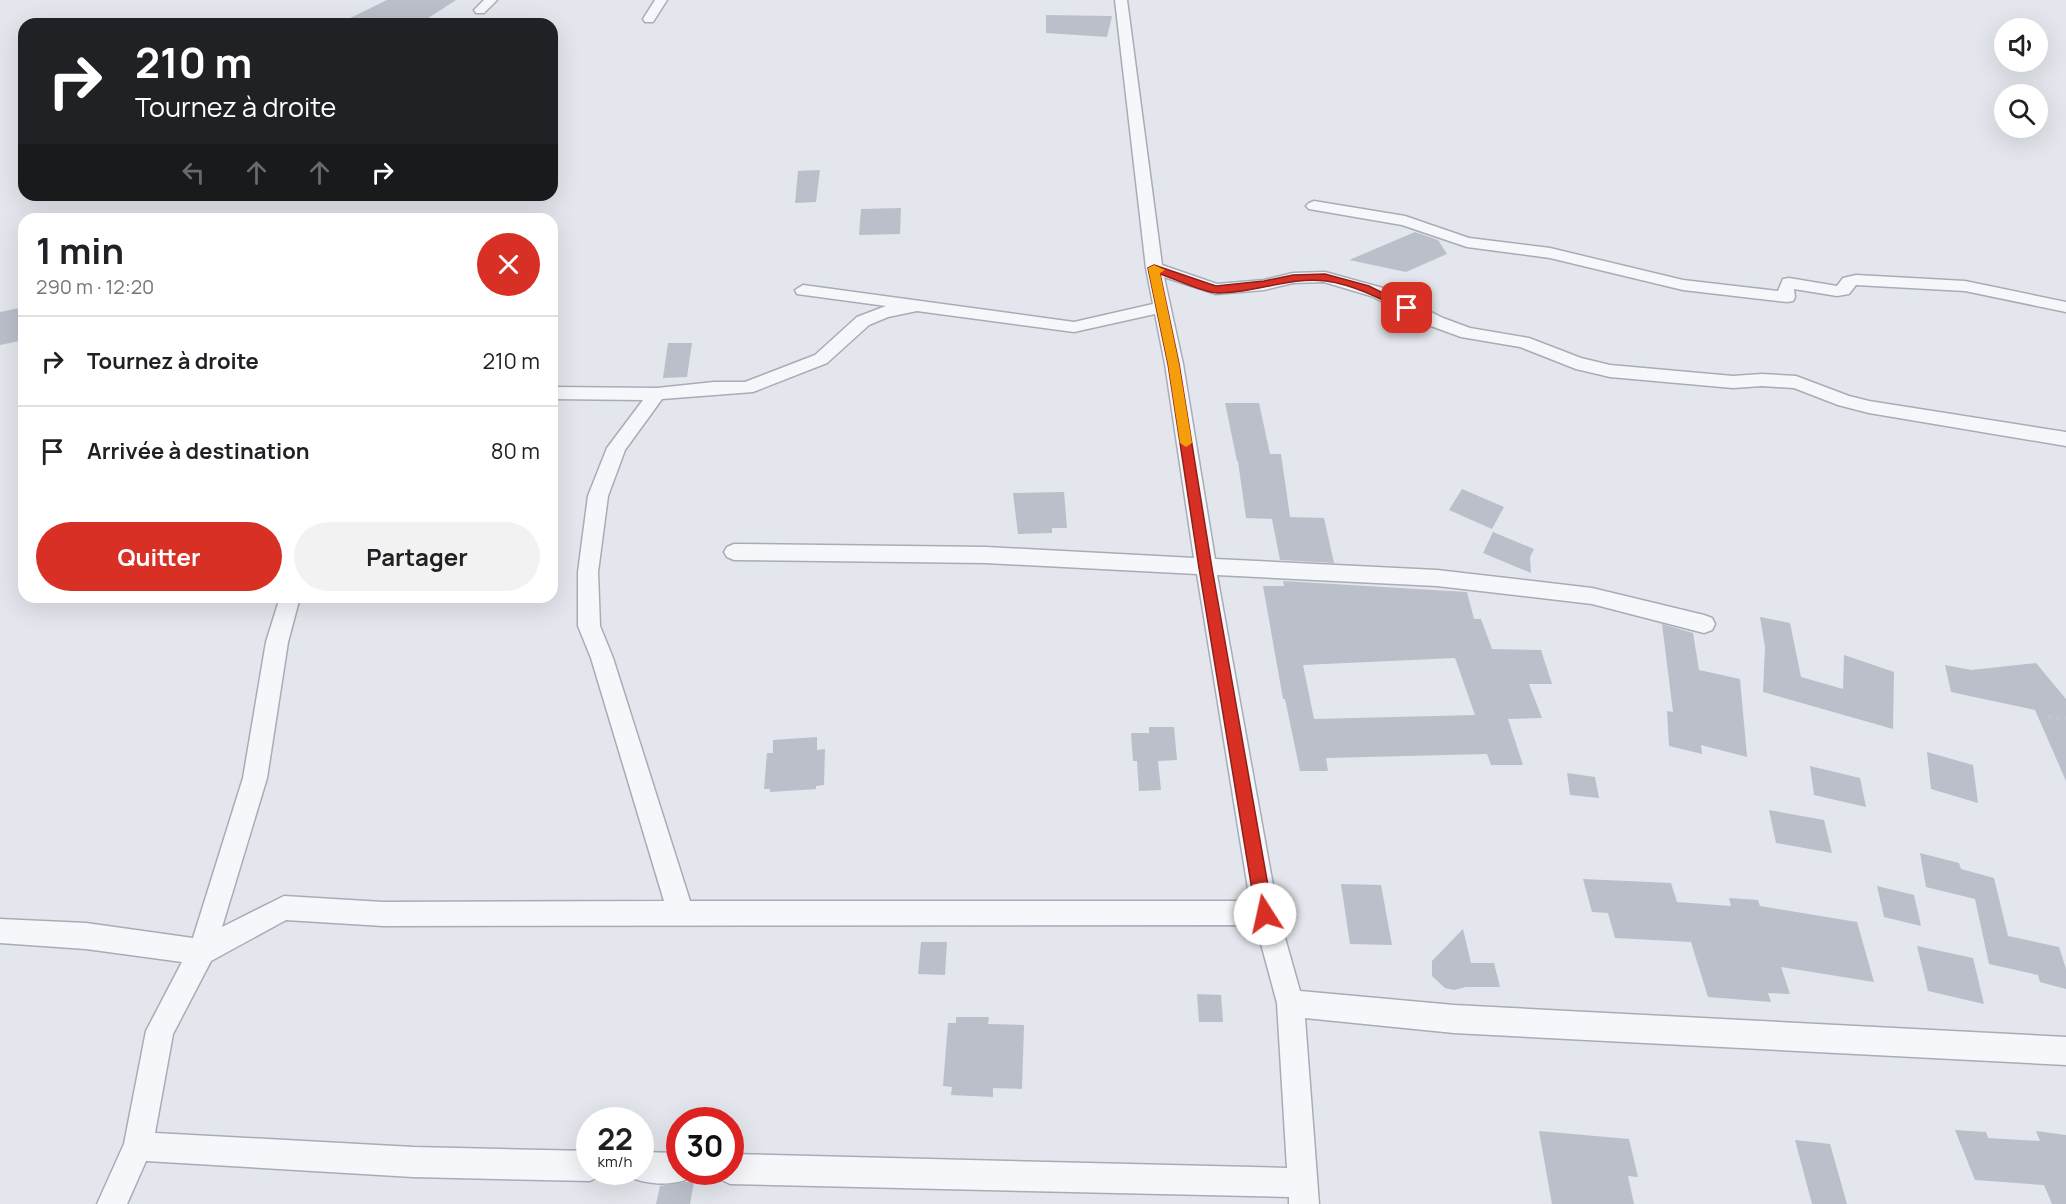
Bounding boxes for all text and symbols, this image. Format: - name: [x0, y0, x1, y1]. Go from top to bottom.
- map controls: [1994, 18, 2048, 138]
- button: sound: [1994, 18, 2048, 72]
- text: 210 m: [135, 33, 252, 91]
- icon: right: [36, 42, 114, 120]
- button: search: [1994, 84, 2048, 138]
- text: Tournez à droite: [135, 88, 336, 125]
- icon: left: [177, 156, 210, 189]
- icon: ahead: [240, 156, 273, 189]
- icon: ahead: [303, 156, 336, 189]
- icon: right: [366, 156, 399, 189]
- text: 1 min: [36, 226, 124, 275]
- button: close: [477, 233, 540, 296]
- text: 290 m · 12:20: [36, 273, 154, 300]
- pin: [1381, 282, 1432, 333]
- icon: arrive: [1390, 291, 1423, 324]
- icon: right: [36, 345, 69, 378]
- text: Tournez à droite: [87, 346, 259, 376]
- text: 210 m: [482, 346, 540, 376]
- icon: arrive: [36, 435, 69, 468]
- text: Arrivée à destination: [87, 436, 310, 466]
- text: 80 m: [491, 436, 540, 466]
- button: Quitter: [36, 522, 282, 591]
- button: Partager: [294, 522, 540, 591]
- position arrow: [1233, 882, 1297, 946]
- speed limit sign: 30: [666, 1107, 744, 1185]
- text: 22: [597, 1118, 633, 1159]
- text: km/h: [598, 1151, 632, 1172]

